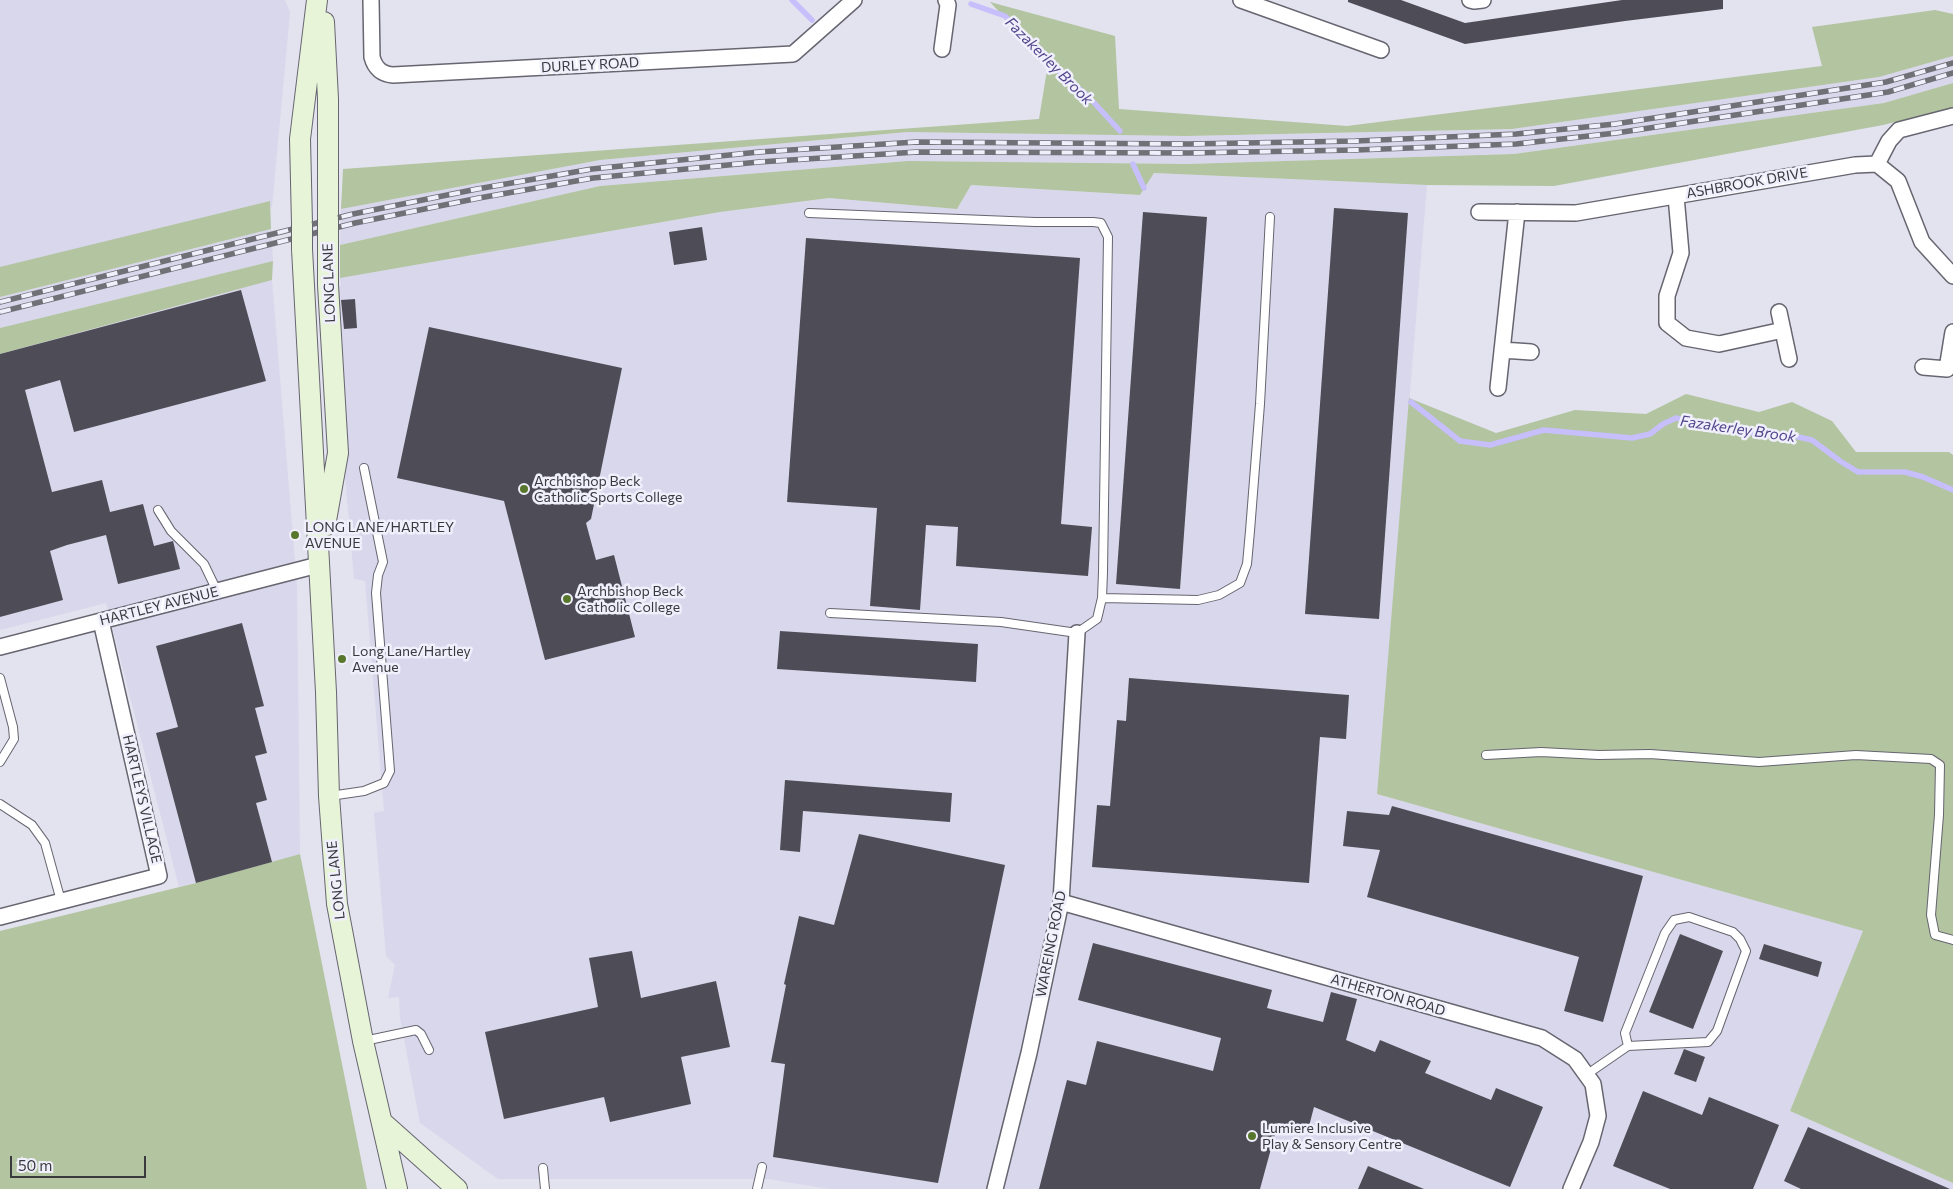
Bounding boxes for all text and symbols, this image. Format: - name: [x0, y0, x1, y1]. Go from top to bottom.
- water label: Fazakerley Brook: [1001, 13, 1097, 109]
- street label: DURLEY ROAD: [541, 54, 639, 76]
- street label: ASHBROOK DRIVE: [1685, 164, 1809, 202]
- street label: LONG LANE: [319, 243, 339, 323]
- water label: Fazakerley Brook: [1679, 412, 1797, 446]
- place label: Archbishop Beck Catholic Sports College: [534, 473, 682, 506]
- marker: Archbishop Beck Catholic Sports College: [518, 483, 530, 495]
- place label: LONG LANE/HARTLEY AVENUE: [305, 519, 454, 552]
- marker: LONG LANE/HARTLEY AVENUE: [289, 529, 301, 541]
- street label: HARTLEY AVENUE: [98, 583, 220, 629]
- place label: Archbishop Beck Catholic College: [577, 583, 683, 616]
- marker: Archbishop Beck Catholic College: [561, 593, 573, 605]
- place label: Long Lane/Hartley Avenue: [352, 643, 471, 676]
- marker: Long Lane/Hartley Avenue: [336, 653, 348, 665]
- street label: HARTLEYS VILLAGE: [119, 733, 165, 865]
- street label: LONG LANE: [324, 840, 348, 920]
- street label: WAREING ROAD: [1032, 889, 1070, 999]
- street label: ATHERTON ROAD: [1329, 971, 1447, 1019]
- place label: Lumiere Inclusive Play & Sensory Centre: [1262, 1120, 1402, 1152]
- marker: Lumiere Inclusive Play & Sensory Centre: [1246, 1130, 1258, 1142]
- scale bar: [12, 1146, 149, 1178]
- text: 50 m: [18, 1156, 52, 1174]

